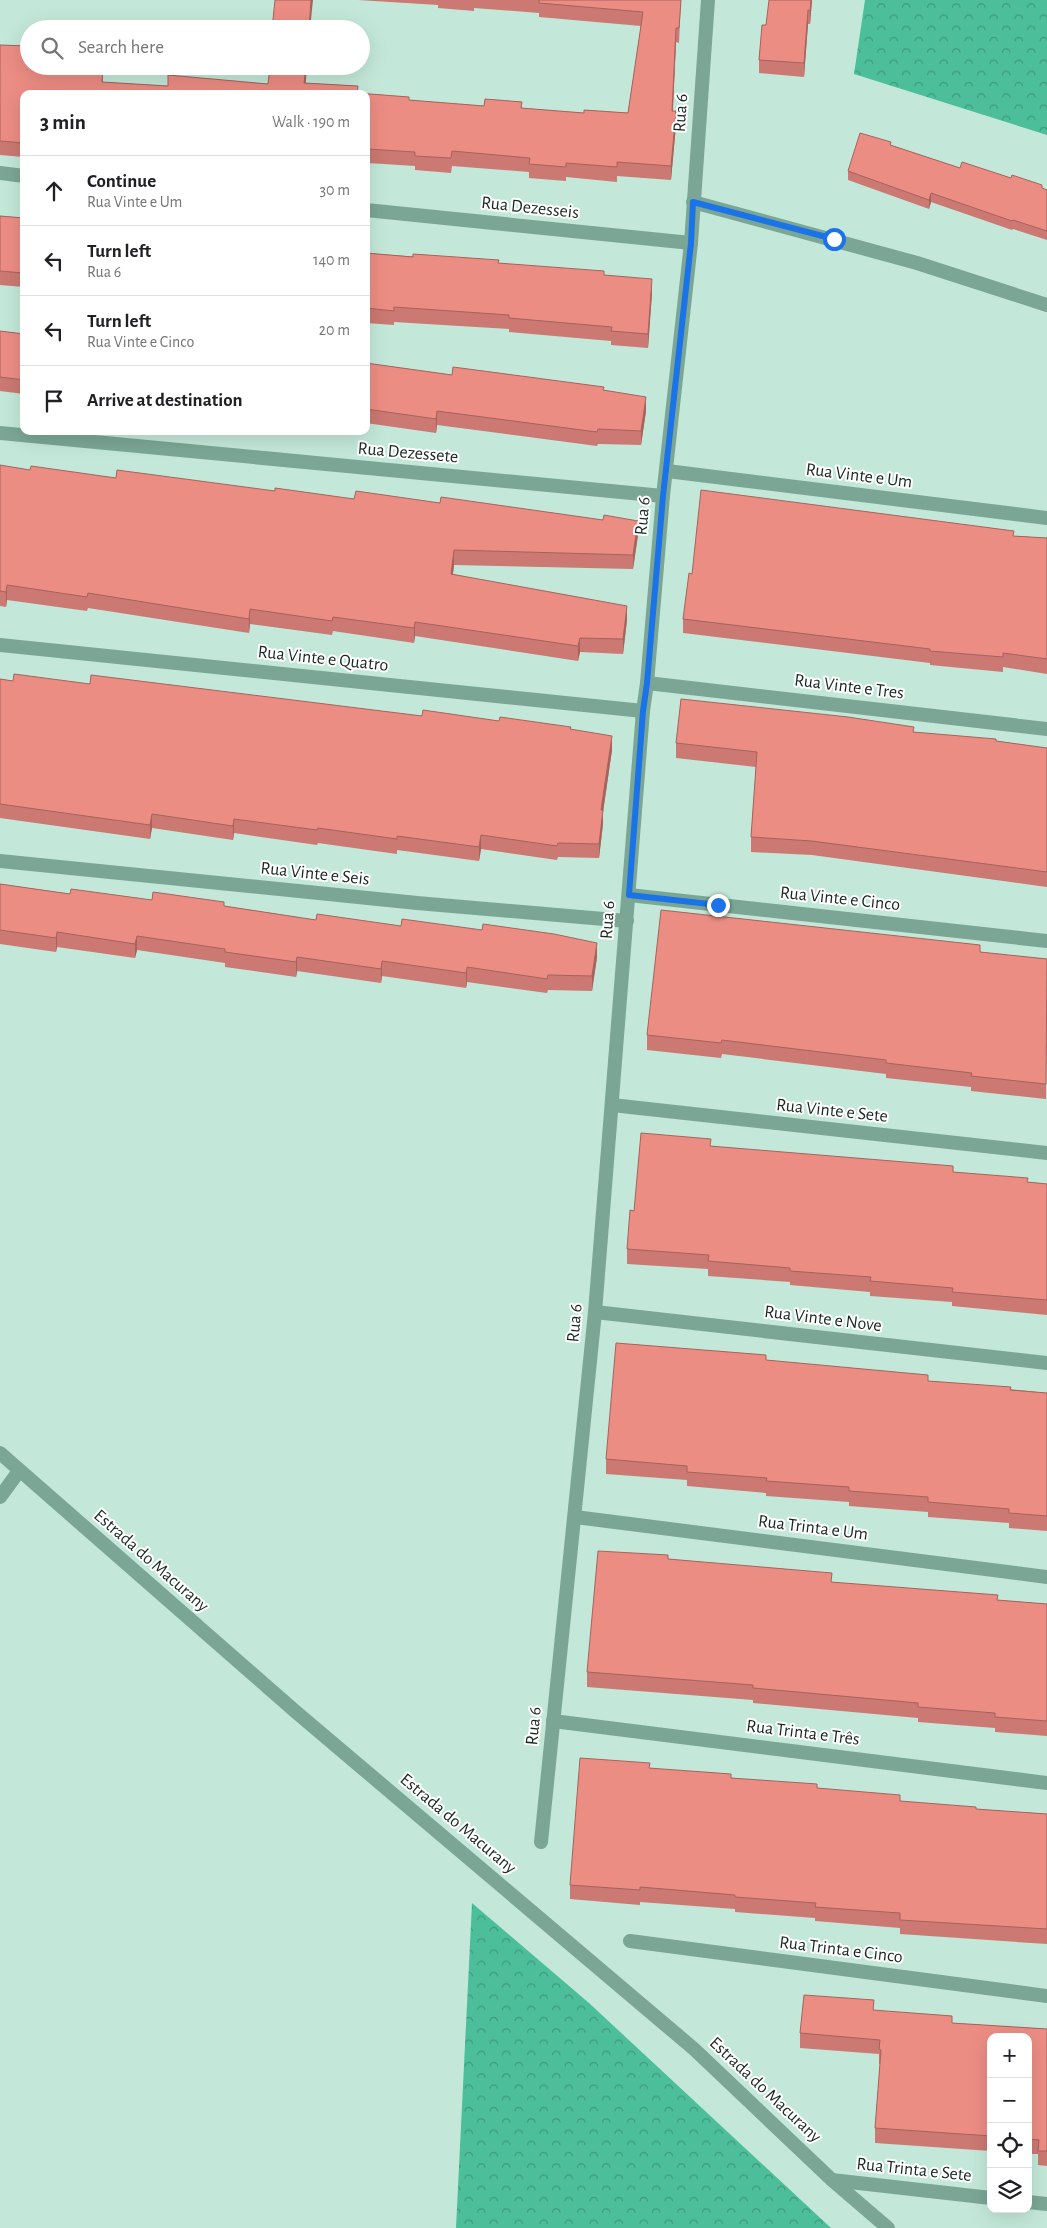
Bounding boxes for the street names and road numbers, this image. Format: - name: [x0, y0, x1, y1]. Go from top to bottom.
- street label: Rua 6: [671, 93, 691, 133]
- street label: Rua Dezesseis: [480, 194, 580, 222]
- street label: Rua Dezessete: [357, 440, 459, 466]
- street label: Rua Vinte e Um: [805, 461, 913, 491]
- street label: Rua 6: [632, 496, 654, 536]
- street label: Rua Vinte e Quatro: [257, 643, 389, 675]
- street label: Rua Vinte e Tres: [793, 671, 905, 703]
- street label: Rua Vinte e Seis: [260, 859, 370, 889]
- street label: Rua Vinte e Cinco: [779, 884, 901, 914]
- street label: Rua 6: [598, 900, 618, 940]
- street label: Rua Vinte e Sete: [775, 1096, 889, 1126]
- street label: Rua 6: [564, 1303, 586, 1343]
- street label: Rua Vinte e Nove: [763, 1303, 883, 1335]
- street label: Estrada do Macurany: [90, 1507, 212, 1616]
- street label: Rua Trinta e Um: [757, 1512, 869, 1544]
- street label: Rua 6: [523, 1706, 545, 1746]
- street label: Rua Trinta e Três: [745, 1717, 861, 1749]
- street label: Estrada do Macurany: [397, 1770, 520, 1878]
- street label: Rua Trinta e Cinco: [778, 1933, 904, 1967]
- street label: Estrada do Macurany: [706, 2034, 825, 2146]
- street label: Rua Trinta e Sete: [856, 2155, 972, 2185]

